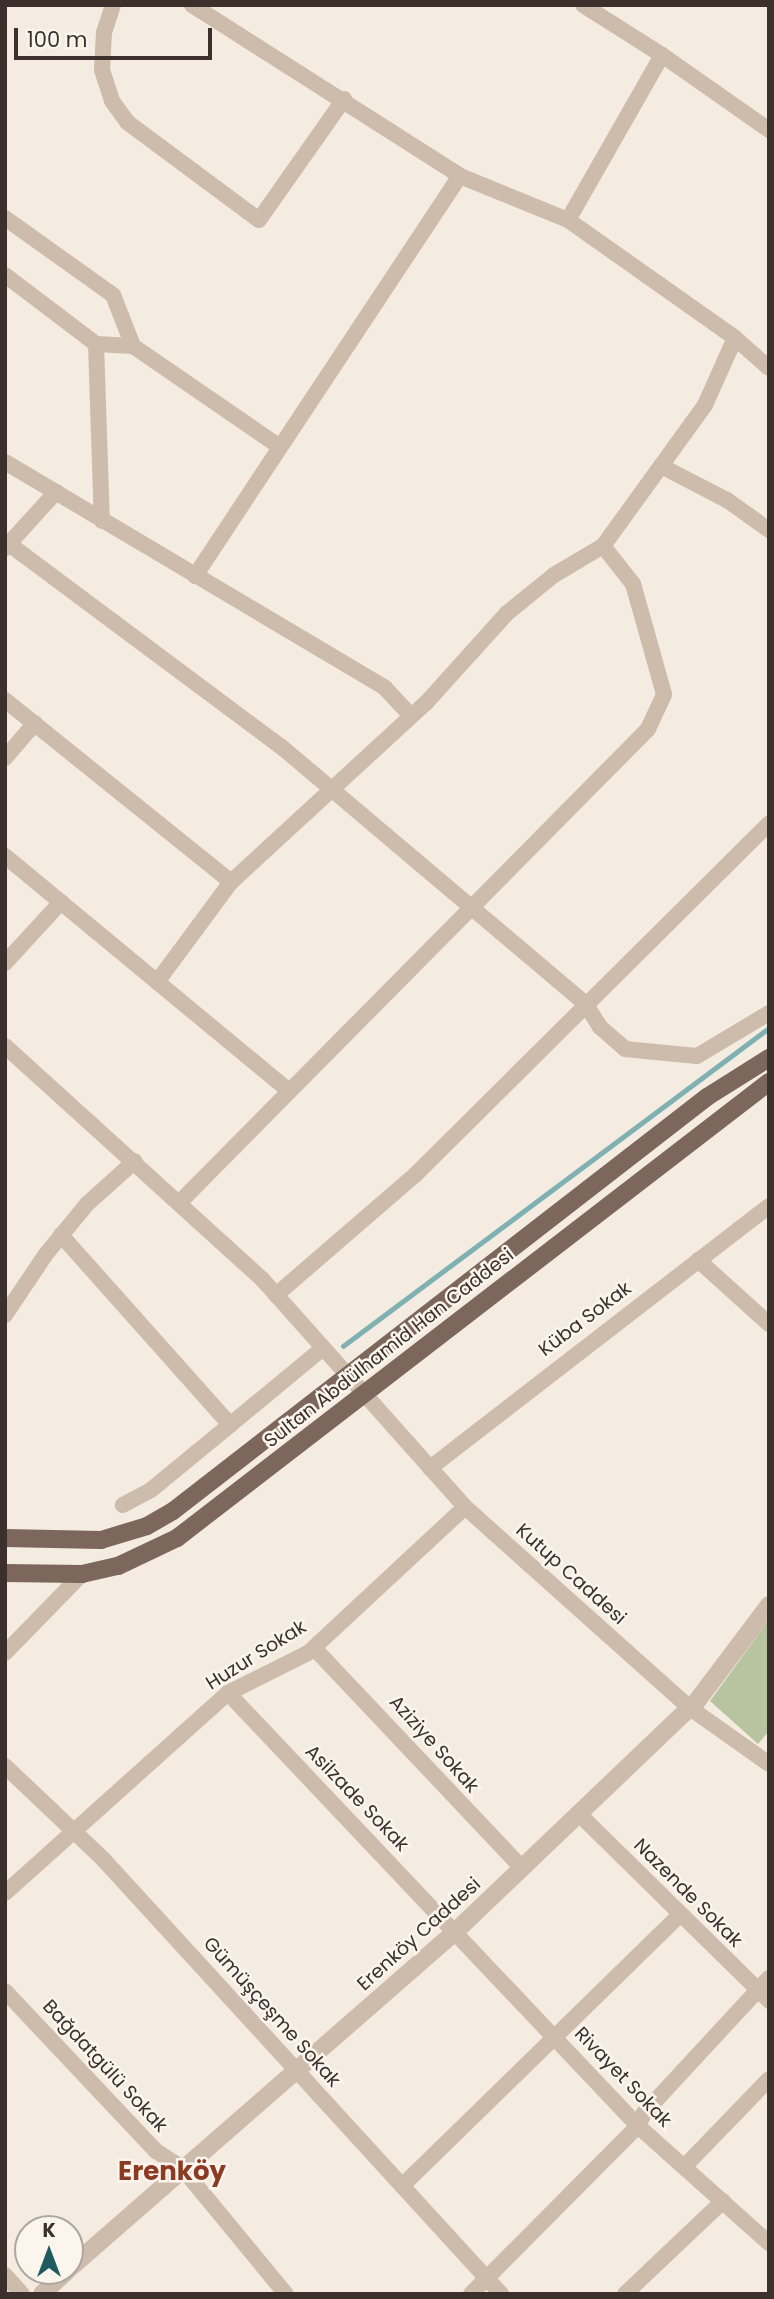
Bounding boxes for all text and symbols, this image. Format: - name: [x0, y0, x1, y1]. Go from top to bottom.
- scale bar: [18, 14, 215, 58]
- text: 100 m: [27, 25, 87, 54]
- street label: Sultan Abdülhamid Han Caddesi: [260, 1244, 518, 1452]
- street label: Küba Sokak: [534, 1277, 636, 1361]
- street label: Kutup Caddesi: [511, 1519, 631, 1629]
- street label: Huzur Sokak: [202, 1615, 310, 1695]
- street label: Aziziye Sokak: [384, 1691, 484, 1797]
- street label: Asilzade Sokak: [301, 1740, 413, 1856]
- street label: Nazende Sokak: [629, 1834, 747, 1952]
- street label: Erenköy Caddesi: [353, 1873, 485, 1995]
- street label: Gümüşçeşme Sokak: [199, 1932, 345, 2092]
- street label: Bağdatgülü Sokak: [38, 1995, 172, 2137]
- street label: Rivayet Sokak: [570, 2022, 676, 2132]
- district label: Erenköy: [118, 2156, 226, 2188]
- north arrow: [14, 2215, 84, 2285]
- text: K: [42, 2217, 56, 2244]

